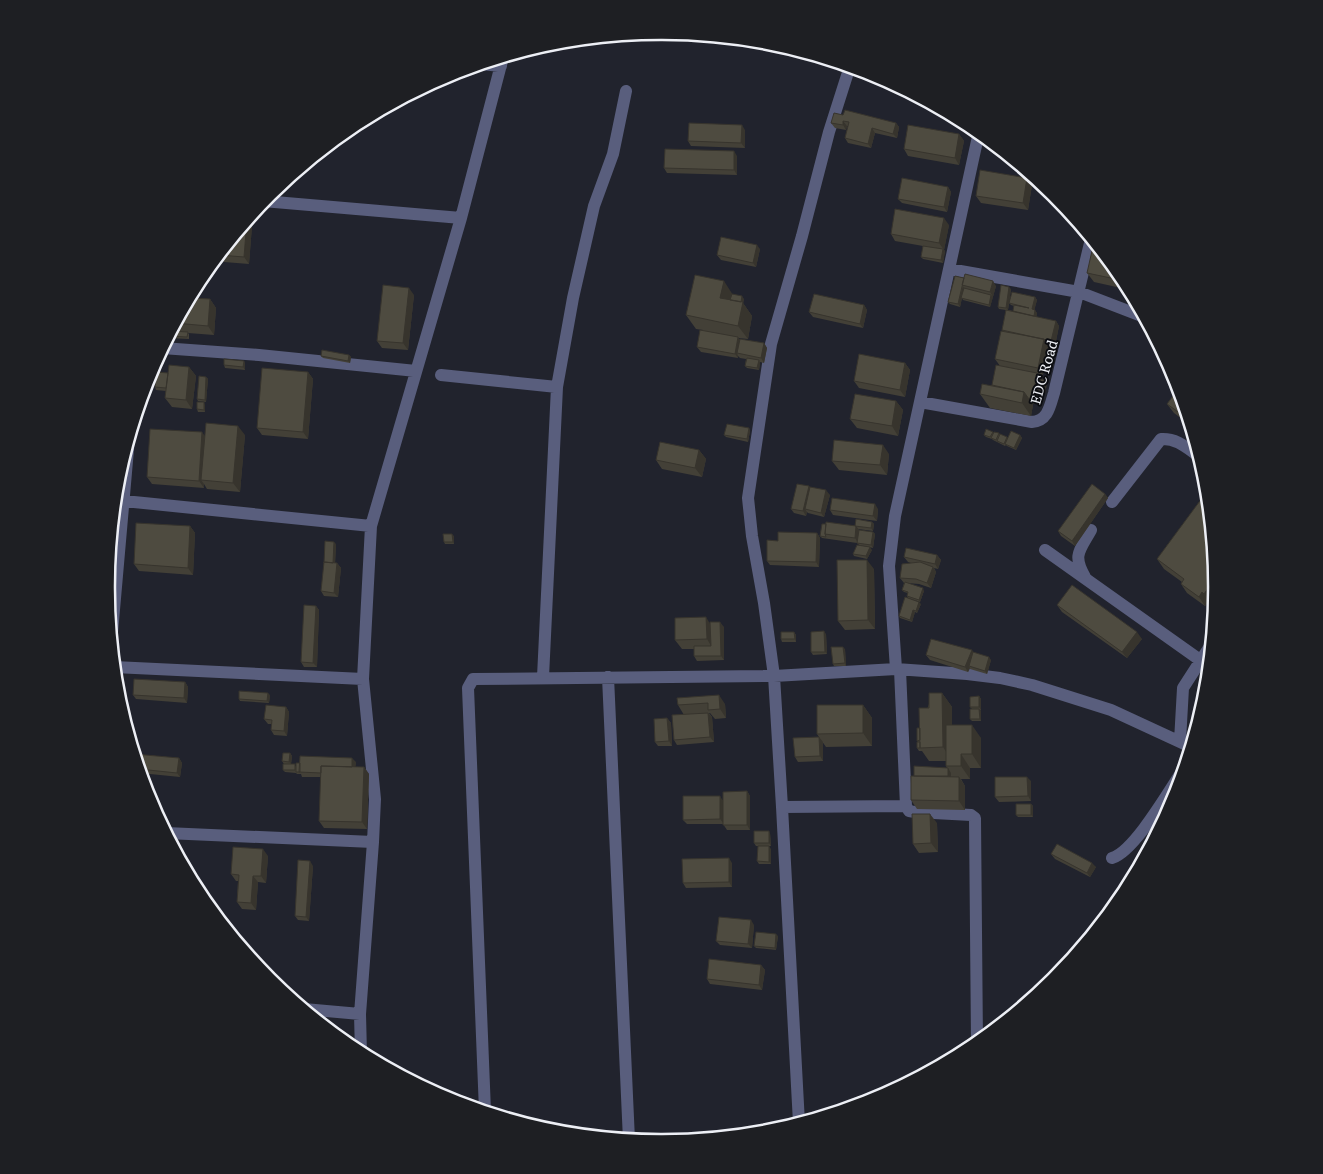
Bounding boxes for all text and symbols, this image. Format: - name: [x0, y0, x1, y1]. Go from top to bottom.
- street label: EDC Road: [1024, 337, 1062, 407]

